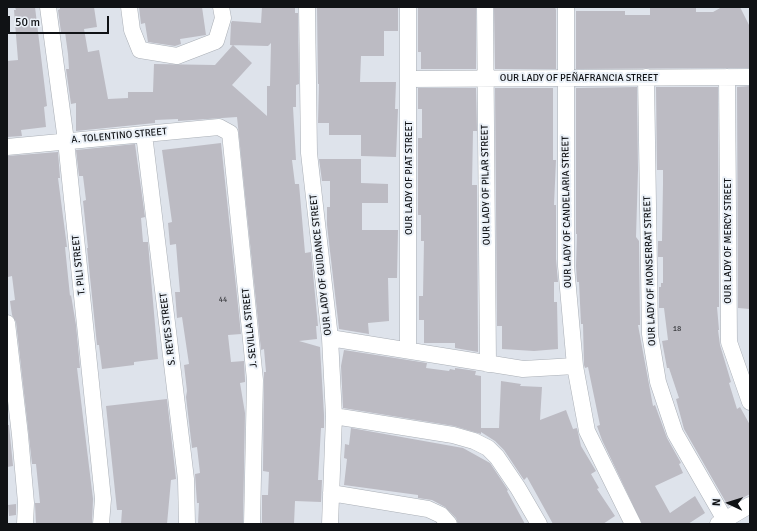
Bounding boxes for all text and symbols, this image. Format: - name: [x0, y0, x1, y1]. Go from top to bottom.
- scale bar: [10, 8, 111, 34]
- text: 50 m: [15, 15, 40, 30]
- street label: OUR LADY OF PEÑAFRANCIA STREET: [500, 72, 658, 84]
- street label: OUR LADY OF PIAT STREET: [403, 121, 415, 235]
- street label: OUR LADY OF PILAR STREET: [479, 125, 493, 245]
- street label: A. TOLENTINO STREET: [71, 126, 167, 146]
- street label: OUR LADY OF CANDELARIA STREET: [560, 136, 574, 288]
- street label: OUR LADY OF MERCY STREET: [722, 178, 734, 304]
- street label: OUR LADY OF GUIDANCE STREET: [308, 194, 334, 336]
- street label: OUR LADY OF MONSERRAT STREET: [641, 196, 659, 346]
- street label: T. PILI STREET: [70, 234, 88, 296]
- street label: J. SEVILLA STREET: [240, 288, 260, 368]
- street label: S. REYES STREET: [158, 292, 178, 366]
- house number: 44: [219, 295, 227, 305]
- house number: 18: [673, 324, 681, 334]
- north arrow: [709, 483, 749, 523]
- text: N: [710, 498, 723, 506]

